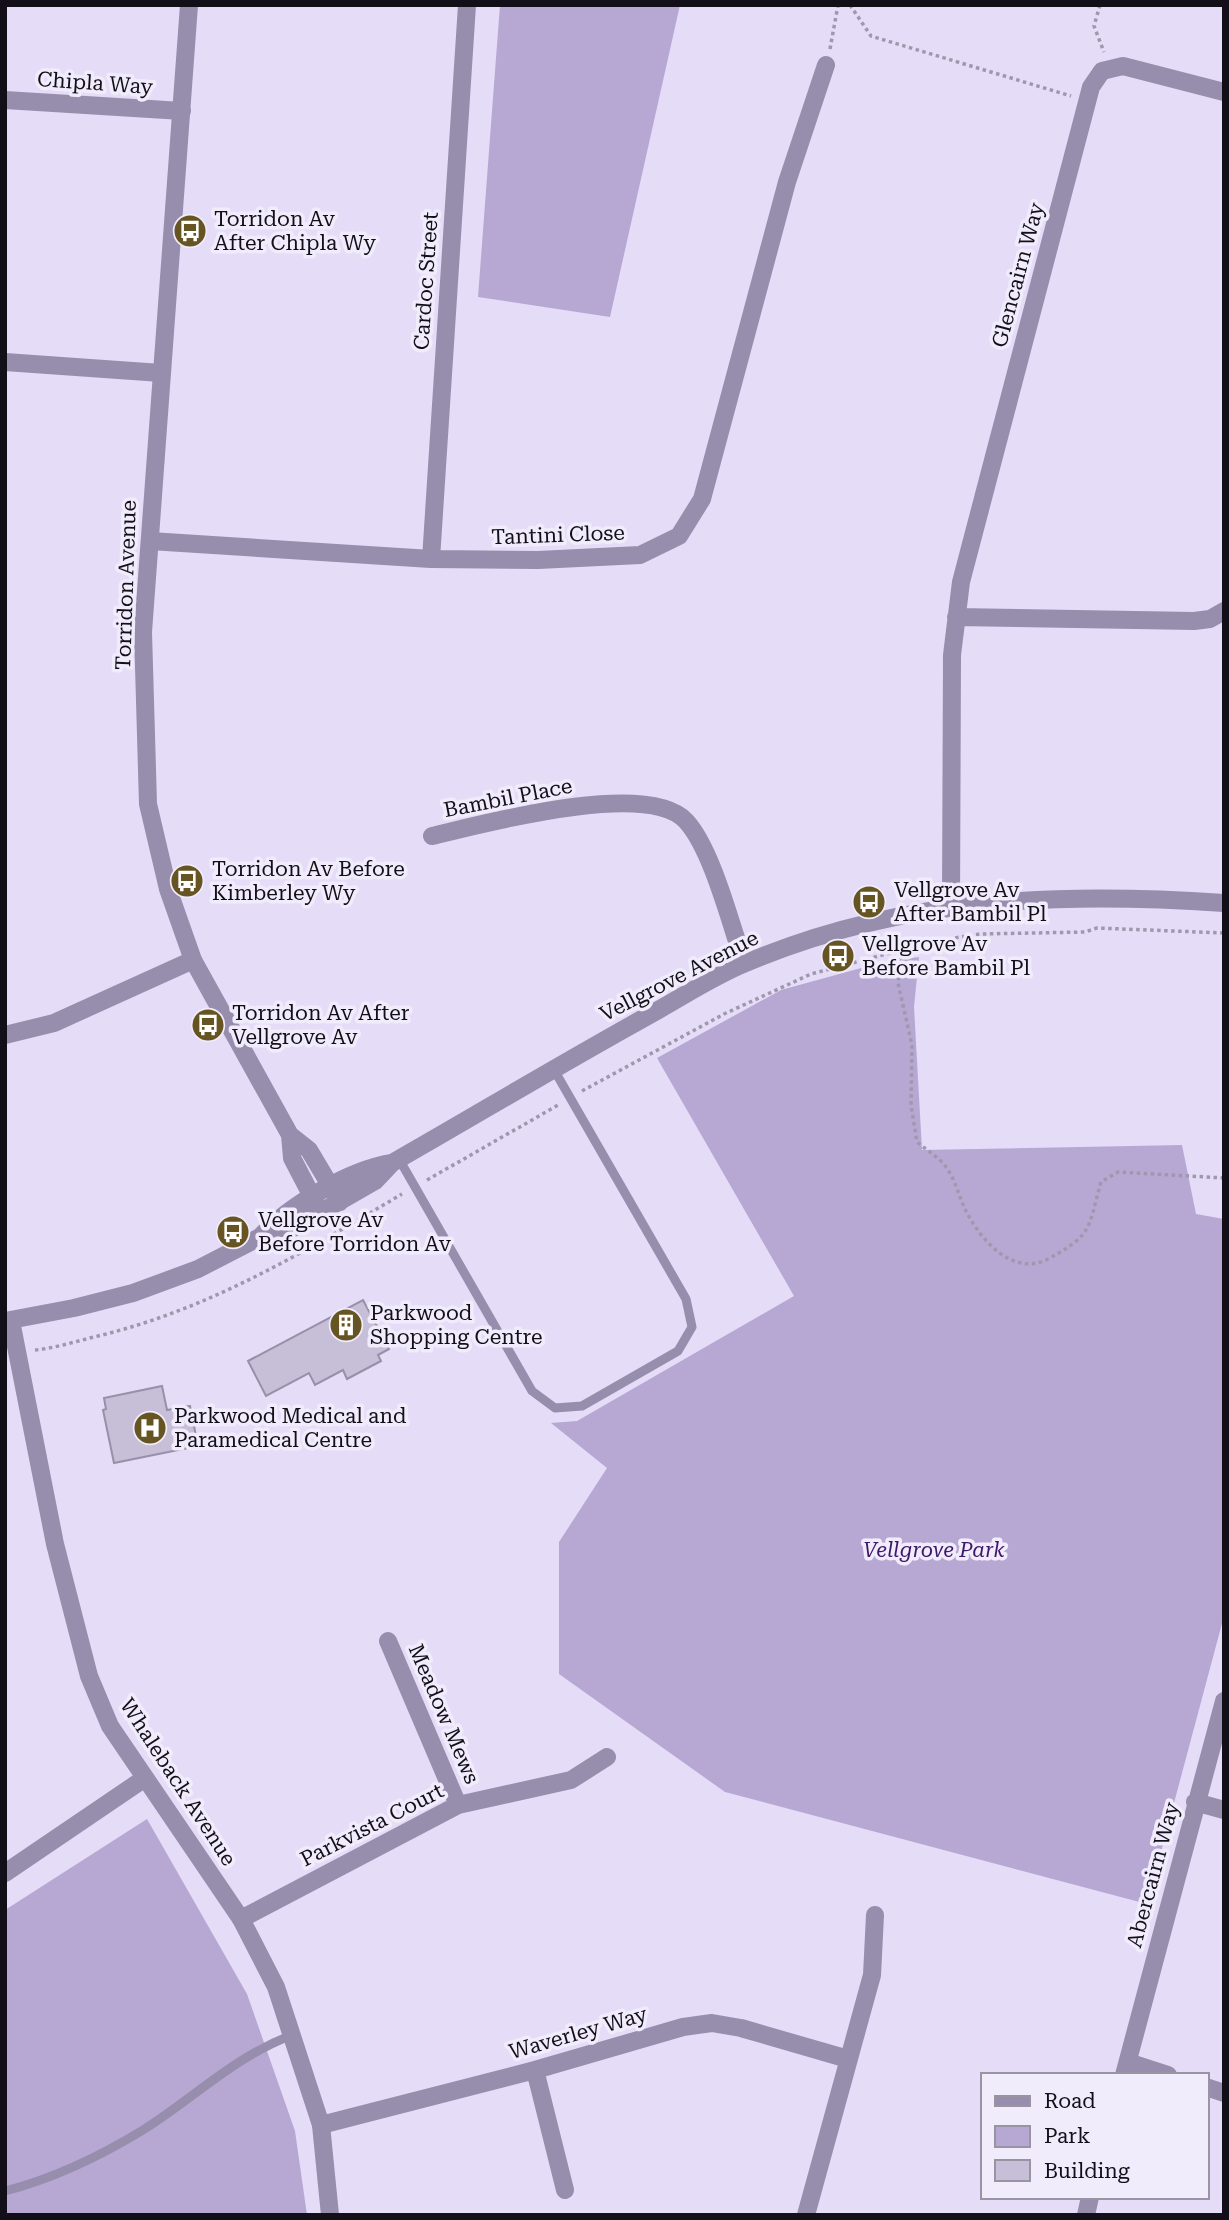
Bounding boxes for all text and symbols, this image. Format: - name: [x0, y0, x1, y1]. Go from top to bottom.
- street label: Chipla Way: [36, 67, 154, 99]
- street label: Glencairn Way: [987, 199, 1049, 350]
- place label: Torridon Av After Chipla Wy: [214, 207, 376, 255]
- street label: Cardoc Street: [409, 211, 443, 351]
- bus stop icon: Torridon Av After Chipla Wy: [171, 212, 209, 250]
- street label: Torridon Avenue: [111, 500, 141, 670]
- street label: Tantini Close: [491, 521, 625, 549]
- street label: Bambil Place: [442, 774, 574, 822]
- place label: Torridon Av Before Kimberley Wy: [212, 857, 405, 905]
- bus stop icon: Torridon Av Before Kimberley Wy: [168, 862, 206, 900]
- place label: Vellgrove Av After Bambil Pl: [894, 878, 1047, 926]
- bus stop icon: Vellgrove Av After Bambil Pl: [850, 883, 888, 921]
- street label: Vellgrove Avenue: [596, 926, 762, 1026]
- place label: Vellgrove Av Before Bambil Pl: [862, 932, 1030, 980]
- bus stop icon: Vellgrove Av Before Bambil Pl: [819, 937, 857, 975]
- place label: Torridon Av After Vellgrove Av: [232, 1001, 410, 1049]
- bus stop icon: Torridon Av After Vellgrove Av: [189, 1006, 227, 1044]
- place label: Vellgrove Av Before Torridon Av: [258, 1208, 452, 1256]
- bus stop icon: Vellgrove Av Before Torridon Av: [214, 1213, 252, 1251]
- place label: Parkwood Shopping Centre: [370, 1301, 543, 1349]
- building icon: Parkwood Shopping Centre: [327, 1306, 365, 1344]
- place label: Parkwood Medical and Paramedical Centre: [174, 1404, 407, 1452]
- hospital icon: Parkwood Medical and Paramedical Centre: [131, 1409, 169, 1447]
- park label: Vellgrove Park: [863, 1538, 1005, 1562]
- street label: Meadow Mews: [404, 1641, 484, 1787]
- street label: Whaleback Avenue: [115, 1694, 241, 1870]
- street label: Parkvista Court: [296, 1779, 448, 1871]
- street label: Abercairn Way: [1122, 1799, 1184, 1950]
- street label: Waverley Way: [506, 2002, 650, 2064]
- legend: [981, 2073, 1208, 2199]
- text: Road: [1044, 2089, 1096, 2113]
- text: Park: [1044, 2124, 1090, 2148]
- text: Building: [1044, 2159, 1130, 2183]

